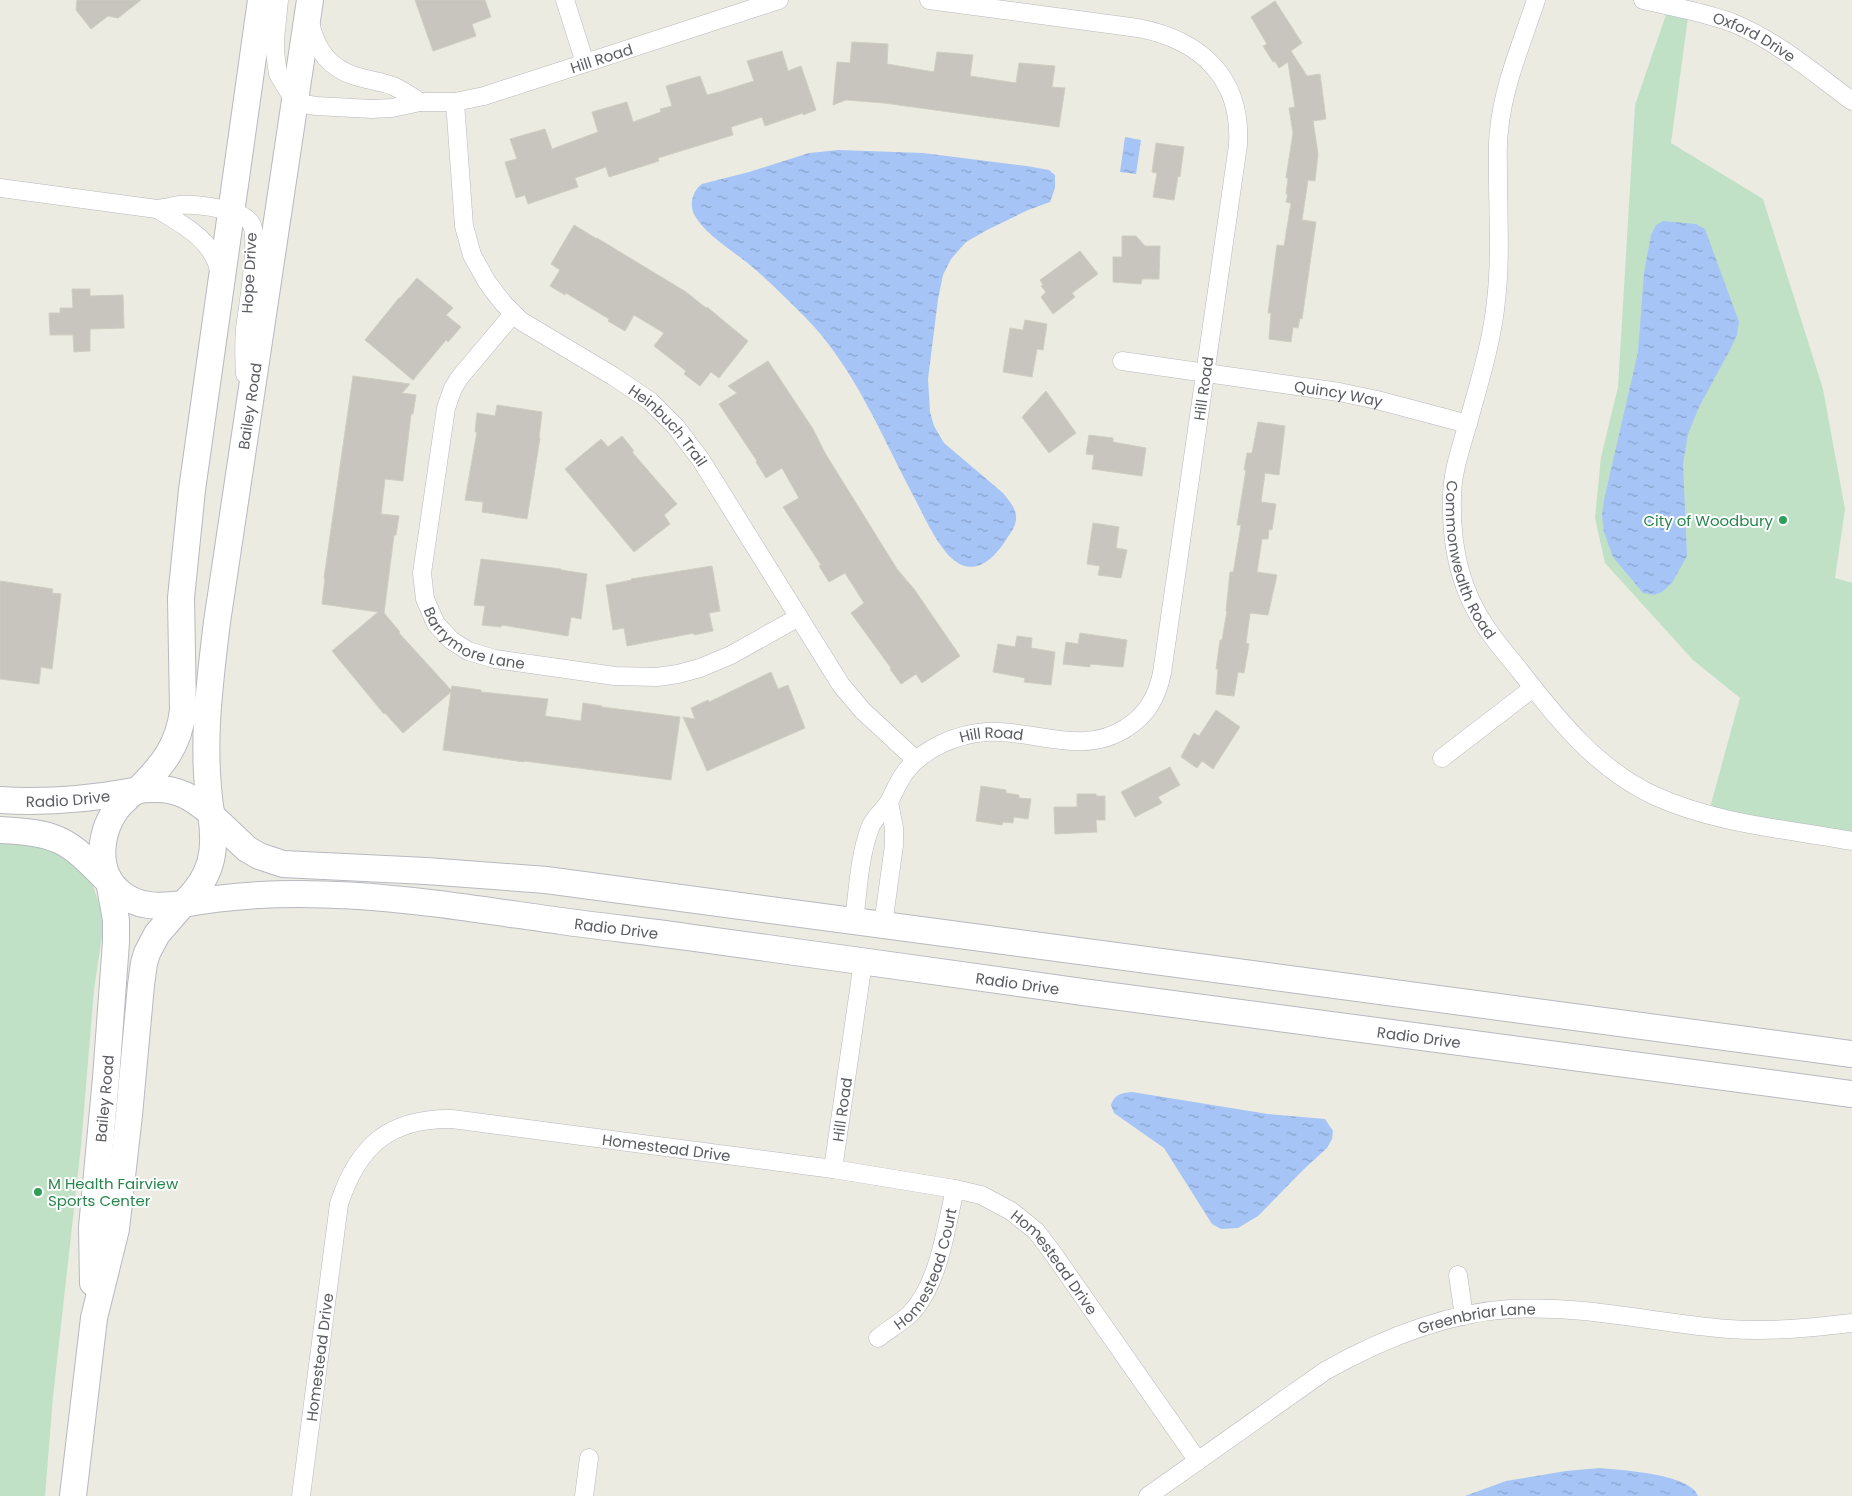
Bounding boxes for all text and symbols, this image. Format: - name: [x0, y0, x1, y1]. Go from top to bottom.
- street label: Oxford Drive: [1710, 6, 1800, 66]
- street label: Hill Road: [567, 38, 635, 78]
- street label: Hope Drive: [236, 232, 262, 314]
- street label: Hill Road: [1188, 355, 1218, 422]
- street label: Bailey Road: [232, 361, 266, 451]
- street label: Quincy Way: [1293, 375, 1386, 412]
- street label: Heinbuch Trail: [625, 379, 713, 470]
- street label: Commonwealth Road: [1441, 480, 1501, 643]
- place label: City of Woodbury: [1644, 510, 1774, 531]
- marker: City of Woodbury: [1777, 514, 1789, 526]
- street label: Barrymore Lane: [419, 603, 526, 674]
- street label: Hill Road: [957, 721, 1025, 747]
- street label: Radio Drive: [26, 785, 111, 812]
- street label: Radio Drive: [573, 912, 659, 944]
- street label: Radio Drive: [974, 967, 1061, 999]
- street label: Radio Drive: [1376, 1021, 1462, 1053]
- street label: Bailey Road: [90, 1054, 118, 1143]
- street label: Hill Road: [827, 1076, 857, 1143]
- street label: Homestead Drive: [601, 1128, 732, 1166]
- place label: M Health Fairview Sports Center: [48, 1173, 179, 1211]
- marker: M Health Fairview Sports Center: [32, 1186, 44, 1198]
- street label: Homestead Drive: [1007, 1205, 1103, 1319]
- street label: Homestead Court: [889, 1206, 961, 1334]
- street label: Homestead Drive: [300, 1292, 338, 1423]
- street label: Greenbriar Lane: [1415, 1298, 1536, 1339]

